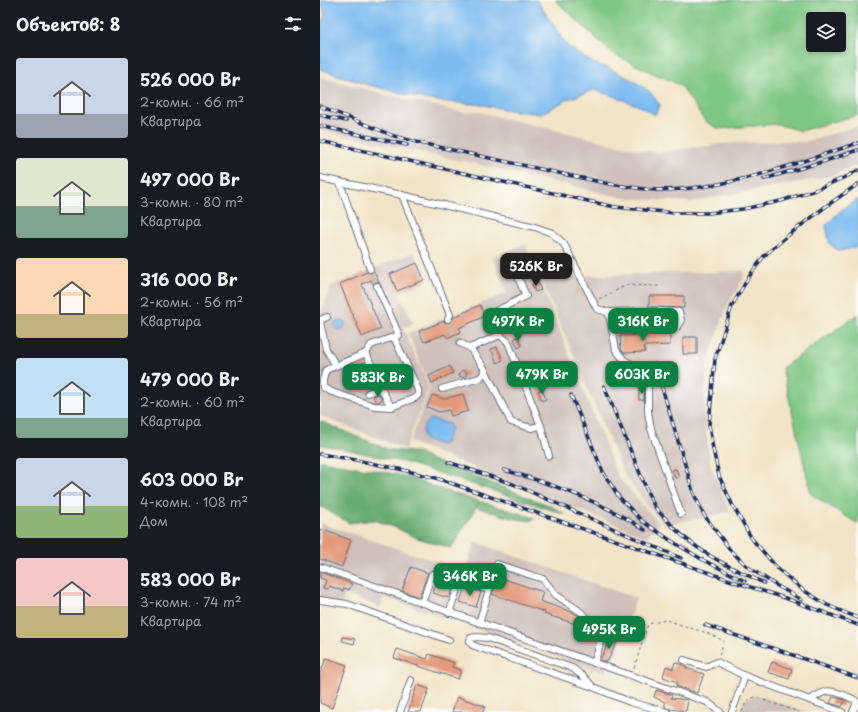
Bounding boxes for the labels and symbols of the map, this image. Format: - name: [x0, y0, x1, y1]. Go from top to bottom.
- pin: 526K Br: [499, 253, 573, 287]
- pin: 497K Br: [481, 308, 555, 342]
- pin: 316K Br: [606, 308, 680, 342]
- pin: 479K Br: [505, 361, 579, 395]
- pin: 603K Br: [605, 361, 679, 395]
- pin: 583K Br: [341, 364, 415, 398]
- pin: 346K Br: [433, 563, 507, 597]
- pin: 495K Br: [572, 616, 646, 650]

